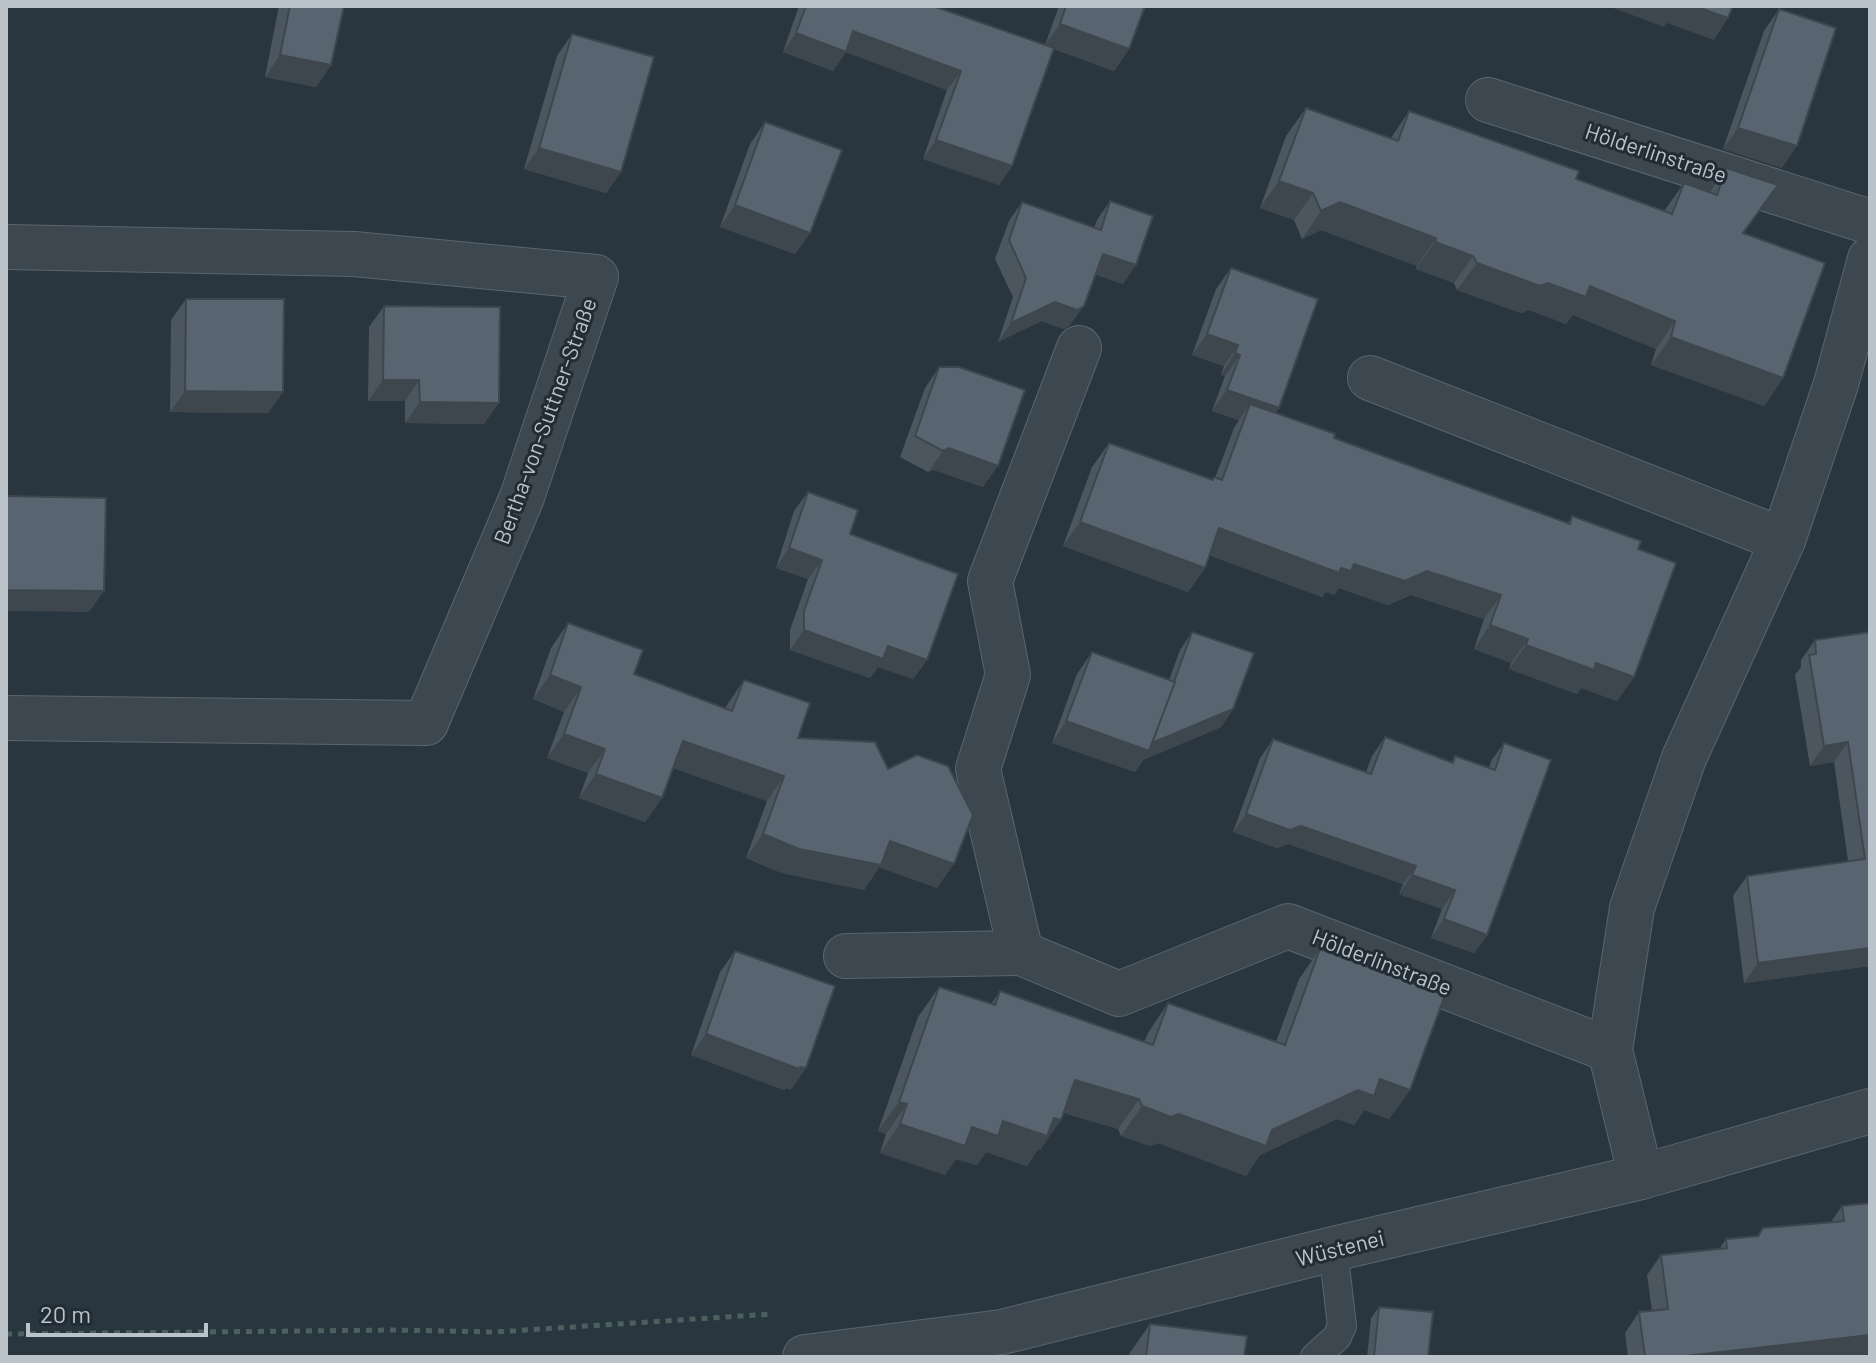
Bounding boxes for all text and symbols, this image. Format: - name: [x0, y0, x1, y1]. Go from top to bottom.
- street label: Hölderlinstraße: [1582, 117, 1730, 187]
- street label: Bertha-von-Suttner-Straße: [487, 294, 601, 547]
- street label: Hölderlinstraße: [1309, 923, 1456, 1000]
- street label: Wüstenei: [1293, 1224, 1387, 1271]
- scale bar: [28, 1287, 206, 1337]
- text: 20 m: [40, 1299, 91, 1328]

